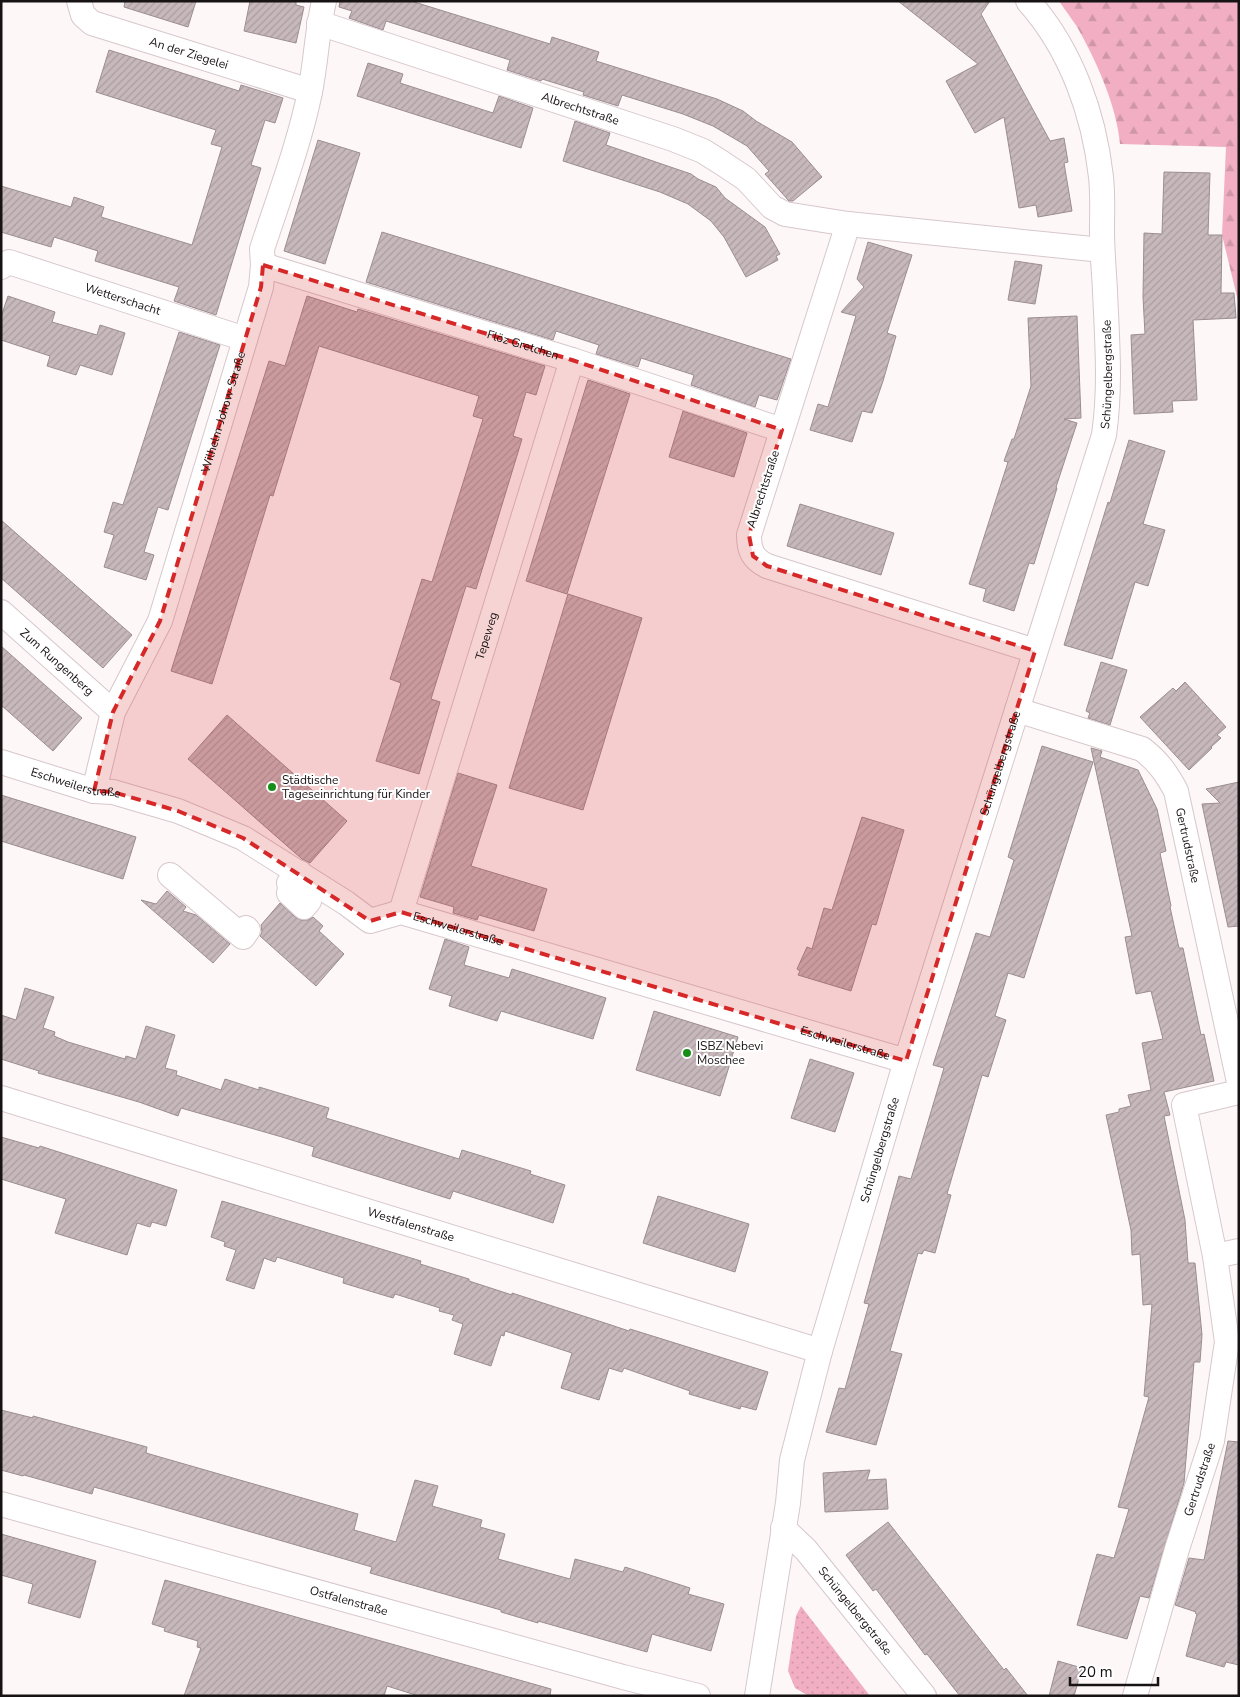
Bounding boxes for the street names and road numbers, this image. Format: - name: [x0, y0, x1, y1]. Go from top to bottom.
- street label: An der Ziegelei: [147, 33, 230, 73]
- street label: Albrechtstraße: [539, 88, 621, 129]
- street label: Wetterschacht: [83, 279, 163, 319]
- street label: Schüngelbergstraße: [1097, 319, 1116, 430]
- street label: Flöz Gretchen: [485, 326, 561, 364]
- street label: Wilhelm-Johow-Straße: [197, 349, 249, 475]
- street label: Albrechtstraße: [743, 448, 783, 530]
- street label: Tepeweg: [472, 610, 501, 662]
- street label: Zum Rungenberg: [17, 625, 97, 699]
- street label: Schüngelbergstraße: [976, 709, 1024, 818]
- street label: Eschweilerstraße: [29, 764, 123, 802]
- street label: Gertrudstraße: [1172, 806, 1204, 884]
- street label: Eschweilerstraße: [411, 908, 505, 950]
- street label: Eschweilerstraße: [799, 1022, 892, 1064]
- street label: Schüngelbergstraße: [856, 1095, 903, 1205]
- street label: Westfalenstraße: [365, 1204, 456, 1246]
- street label: Gertrudstraße: [1180, 1441, 1219, 1518]
- street label: Schüngelbergstraße: [815, 1563, 896, 1658]
- street label: Ostfalenstraße: [308, 1582, 390, 1619]

